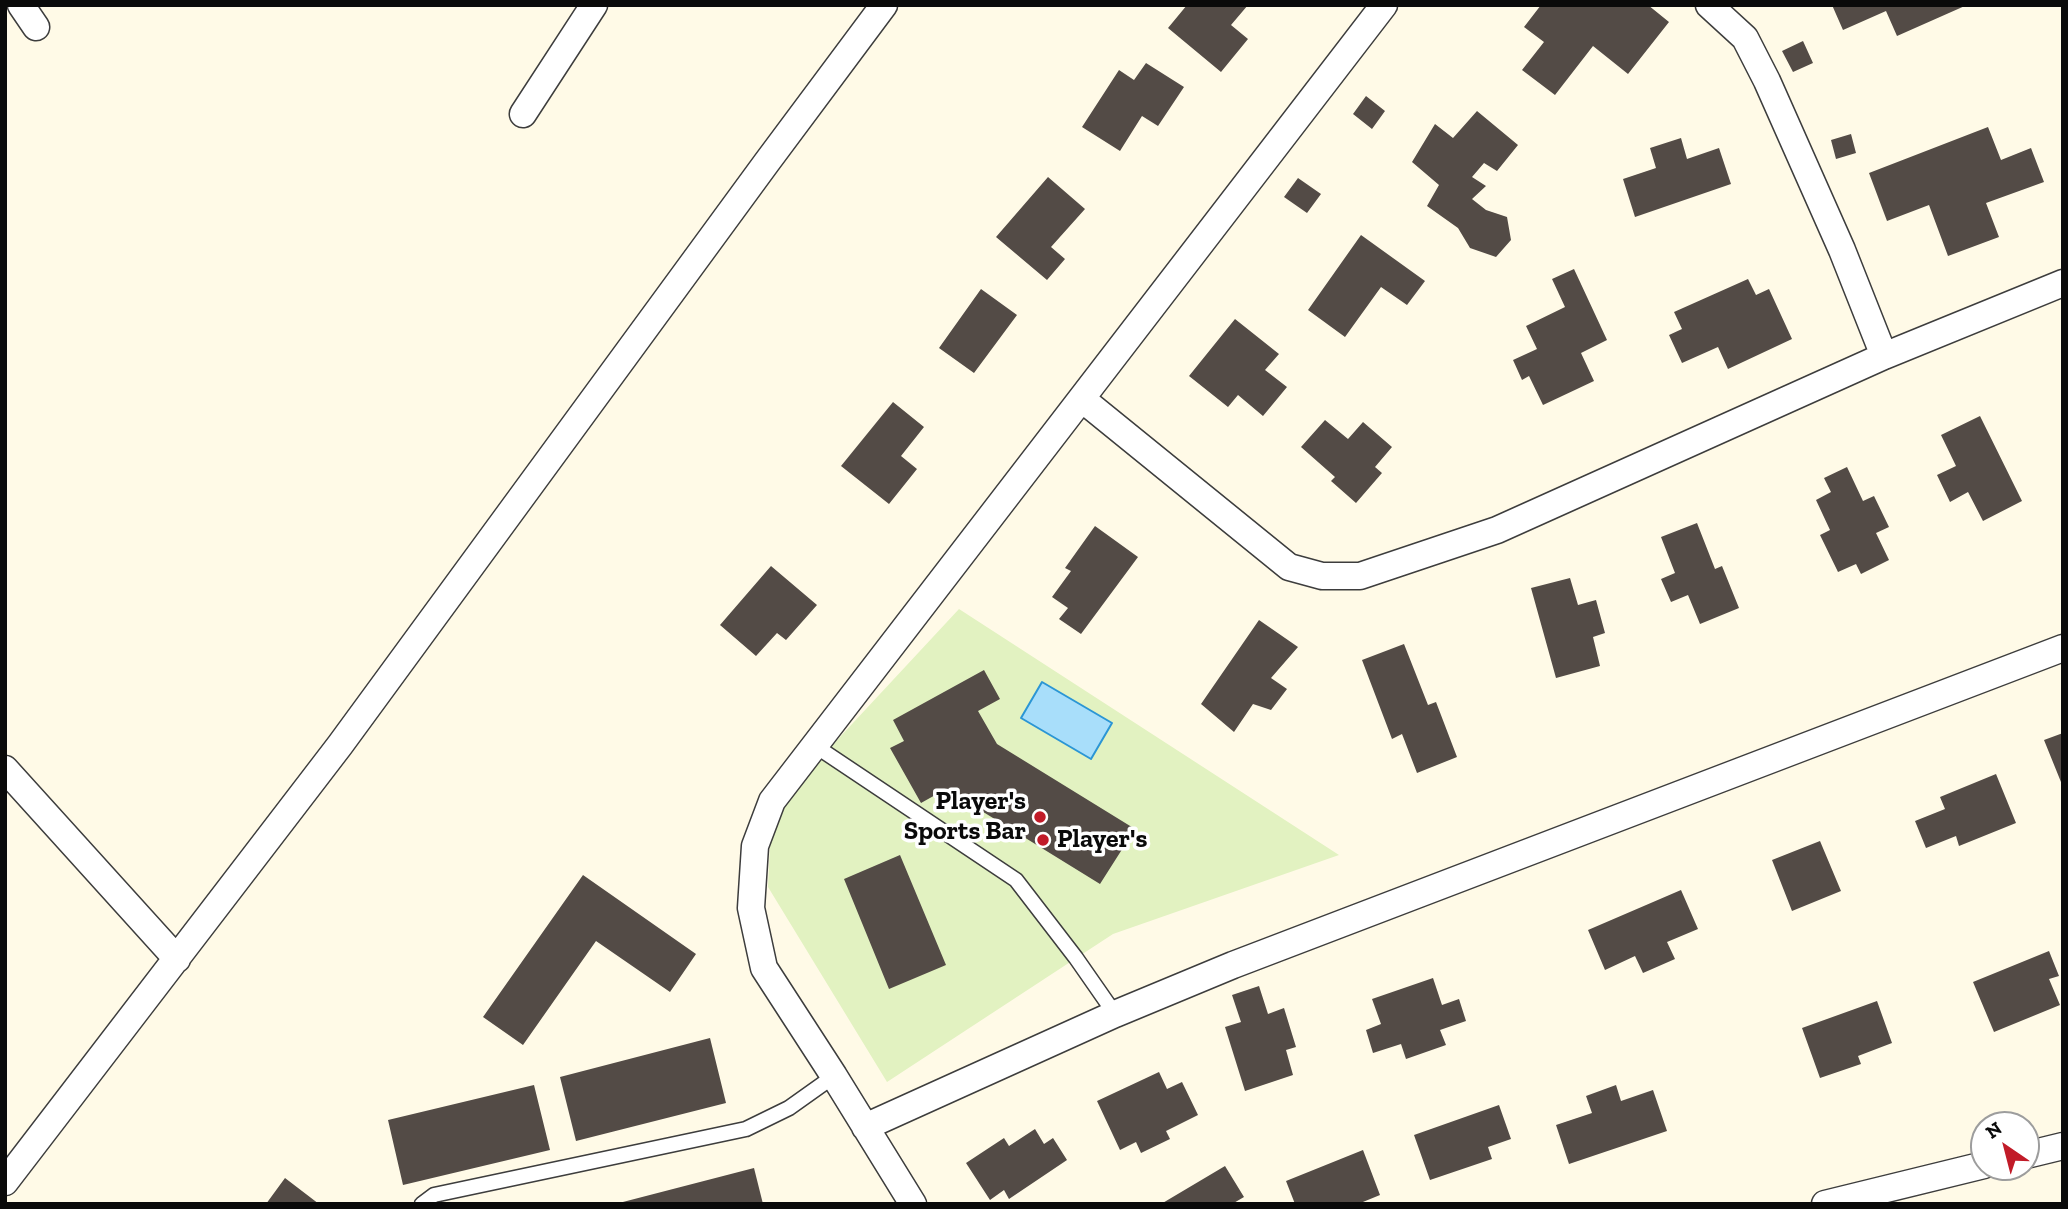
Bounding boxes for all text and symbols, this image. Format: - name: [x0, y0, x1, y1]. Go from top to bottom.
- place label: Player's Sports Bar: [904, 786, 1026, 848]
- marker: Player's Sports Bar: [1032, 809, 1048, 825]
- place label: Player's: [1057, 824, 1147, 856]
- marker: Player's: [1035, 832, 1051, 848]
- north arrow: [1970, 1111, 2040, 1181]
- text: N: [1981, 1116, 2006, 1144]

